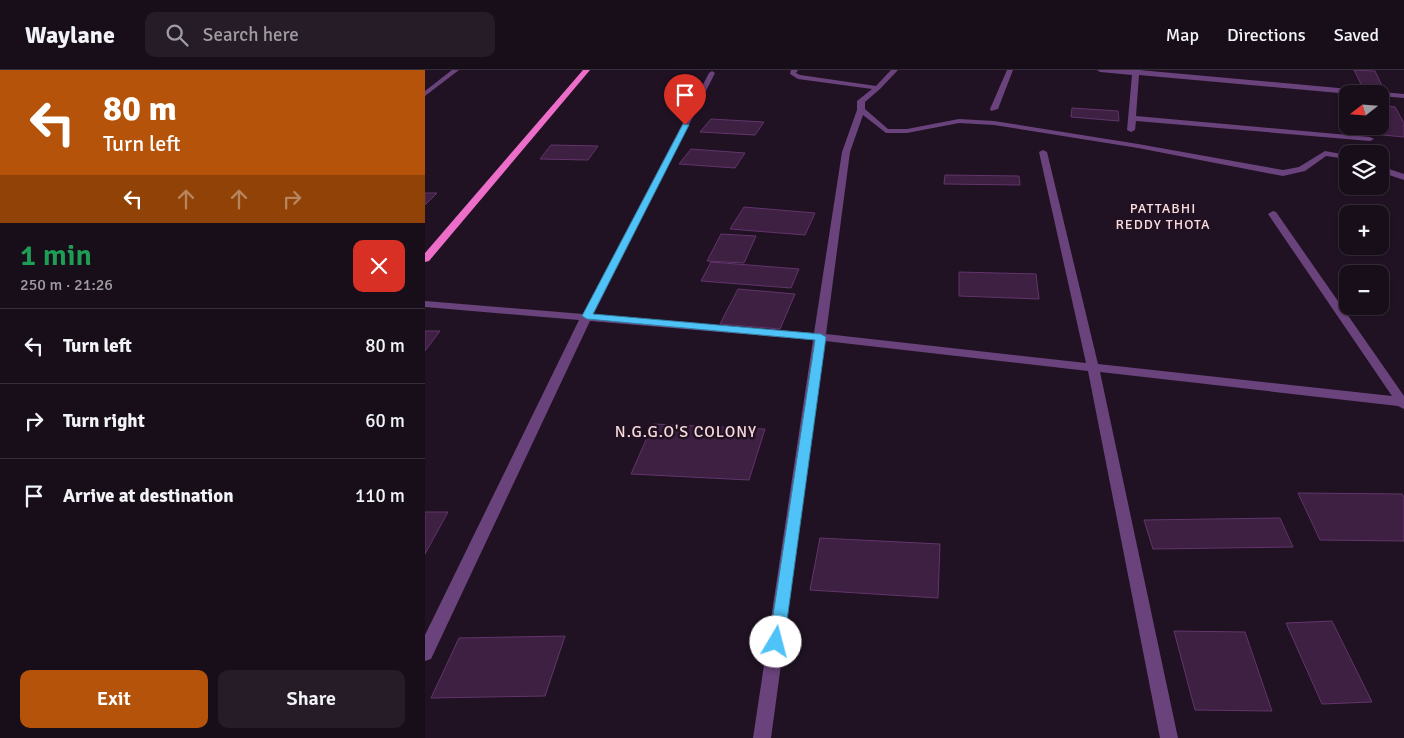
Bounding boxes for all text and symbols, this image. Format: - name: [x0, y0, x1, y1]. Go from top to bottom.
- search box: [145, 12, 495, 57]
- text: Waylane: [25, 20, 115, 50]
- icon: search: [163, 21, 191, 49]
- text: Search here: [203, 23, 299, 47]
- text: Map: [1166, 24, 1199, 46]
- text: Directions: [1227, 24, 1306, 46]
- text: Saved: [1334, 24, 1379, 46]
- pin: [664, 74, 706, 125]
- icon: arrive: [671, 81, 699, 109]
- north arrow: [1339, 85, 1389, 135]
- map controls: [1339, 85, 1389, 315]
- text: 80 m: [103, 87, 177, 130]
- icon: left: [20, 90, 85, 155]
- text: Turn left: [103, 130, 181, 157]
- button: layers: [1339, 145, 1389, 195]
- icon: left: [119, 185, 147, 213]
- icon: ahead: [172, 185, 200, 213]
- icon: ahead: [225, 185, 253, 213]
- icon: right: [278, 185, 306, 213]
- district label: PATTABHI REDDY THOTA: [1115, 200, 1211, 233]
- button: +: [1339, 205, 1389, 255]
- text: 1 min: [20, 237, 92, 274]
- button: close: [353, 240, 405, 292]
- button: −: [1339, 265, 1389, 315]
- text: 250 m · 21:26: [20, 275, 113, 295]
- icon: left: [20, 332, 48, 360]
- text: Turn left: [63, 334, 132, 358]
- text: 80 m: [365, 334, 405, 358]
- icon: right: [20, 407, 48, 435]
- text: Turn right: [63, 409, 145, 433]
- text: 60 m: [365, 409, 405, 433]
- district label: N.G.G.O'S COLONY: [615, 422, 757, 442]
- icon: arrive: [20, 482, 48, 510]
- text: Arrive at destination: [63, 484, 234, 508]
- text: 110 m: [355, 484, 405, 508]
- position arrow: [749, 615, 801, 667]
- button: Exit: [20, 670, 208, 728]
- button: Share: [218, 670, 405, 728]

